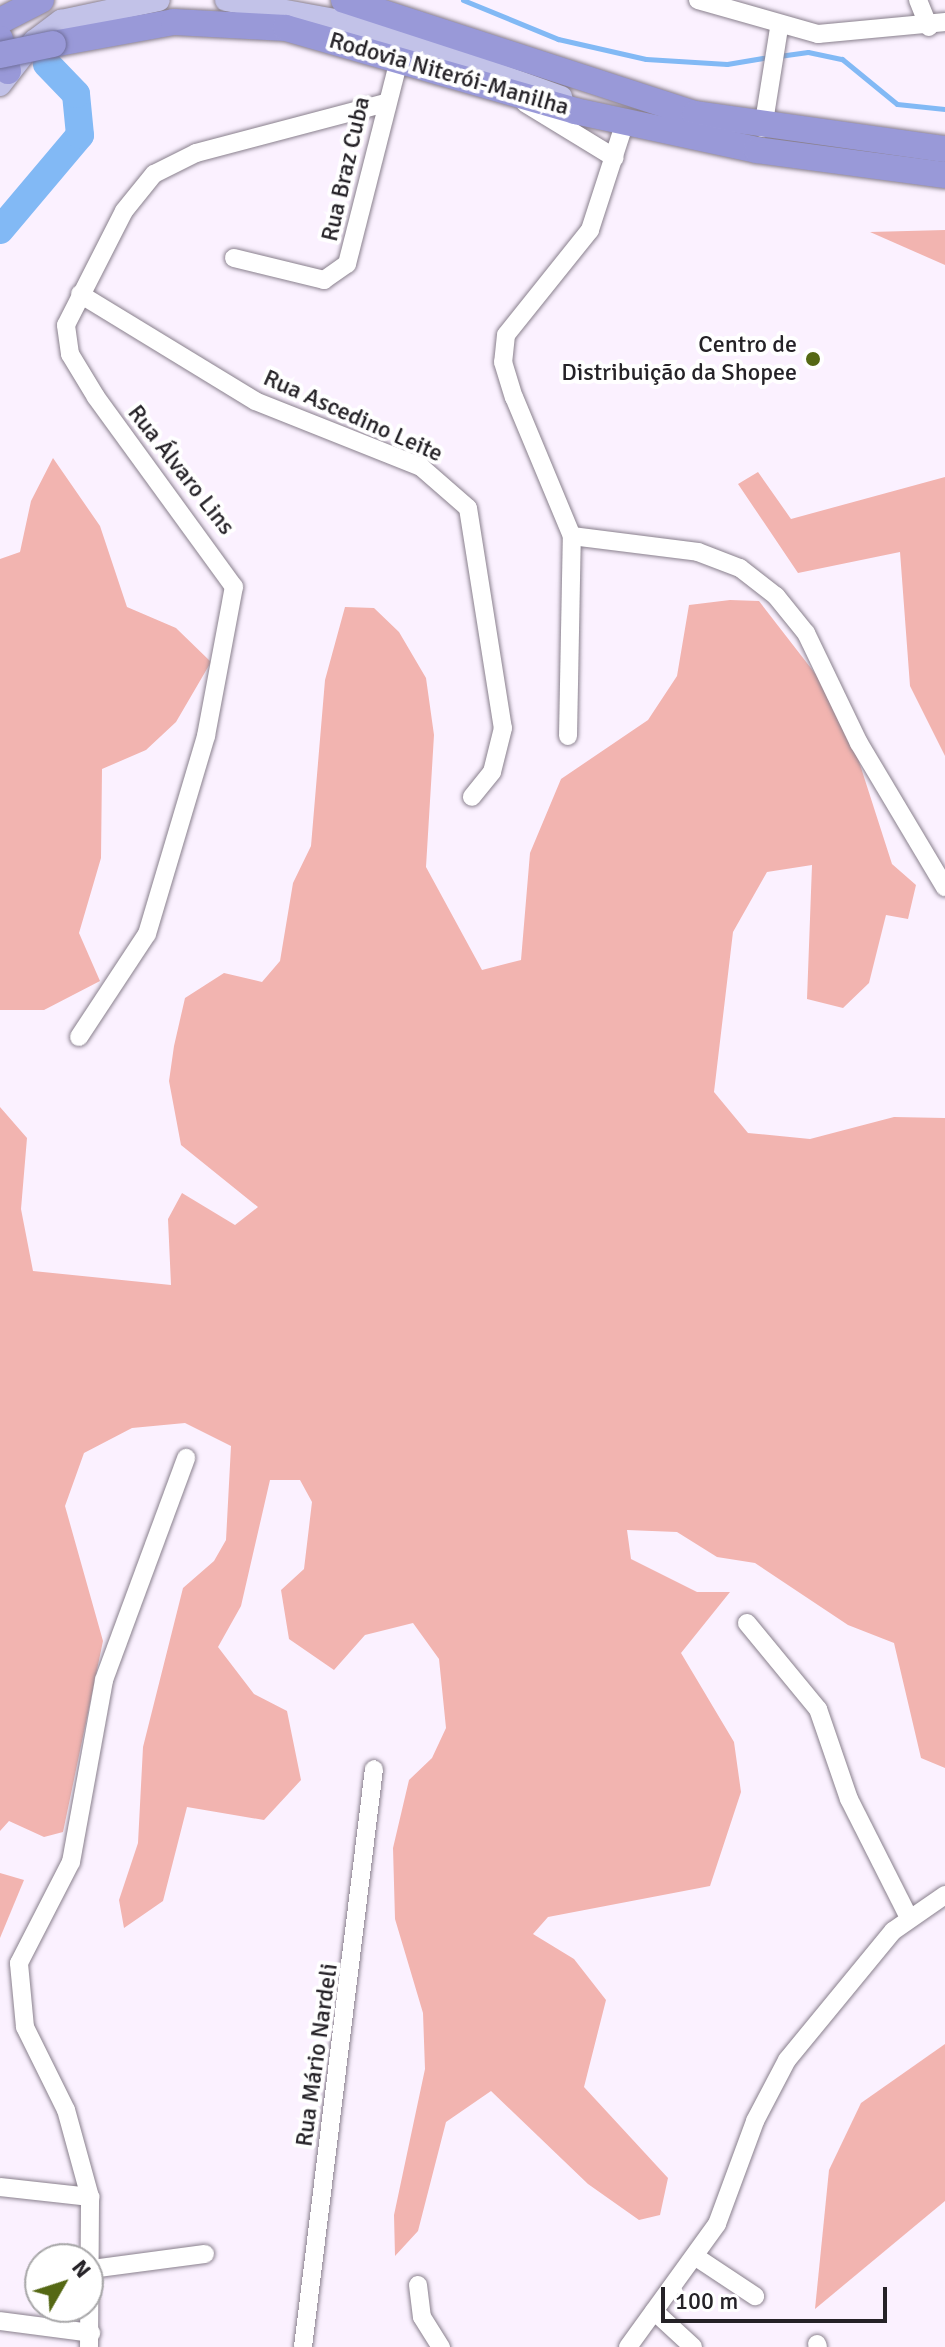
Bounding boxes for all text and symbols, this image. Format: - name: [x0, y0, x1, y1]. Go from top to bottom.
- street label: Rodovia Niterói-Manilha: [326, 26, 572, 122]
- street label: Rua Braz Cuba: [315, 94, 377, 244]
- place label: Centro de Distribuição da Shopee: [561, 331, 797, 387]
- marker: Centro de Distribuição da Shopee: [804, 350, 822, 368]
- street label: Rua Ascedino Leite: [259, 364, 447, 468]
- street label: Rua Álvaro Lins: [121, 399, 241, 541]
- street label: Rua Mário Nardeli: [290, 1962, 344, 2148]
- north arrow: [24, 2243, 104, 2323]
- text: N: [66, 2254, 97, 2283]
- scale bar: [665, 2271, 891, 2321]
- text: 100 m: [675, 2286, 738, 2316]

